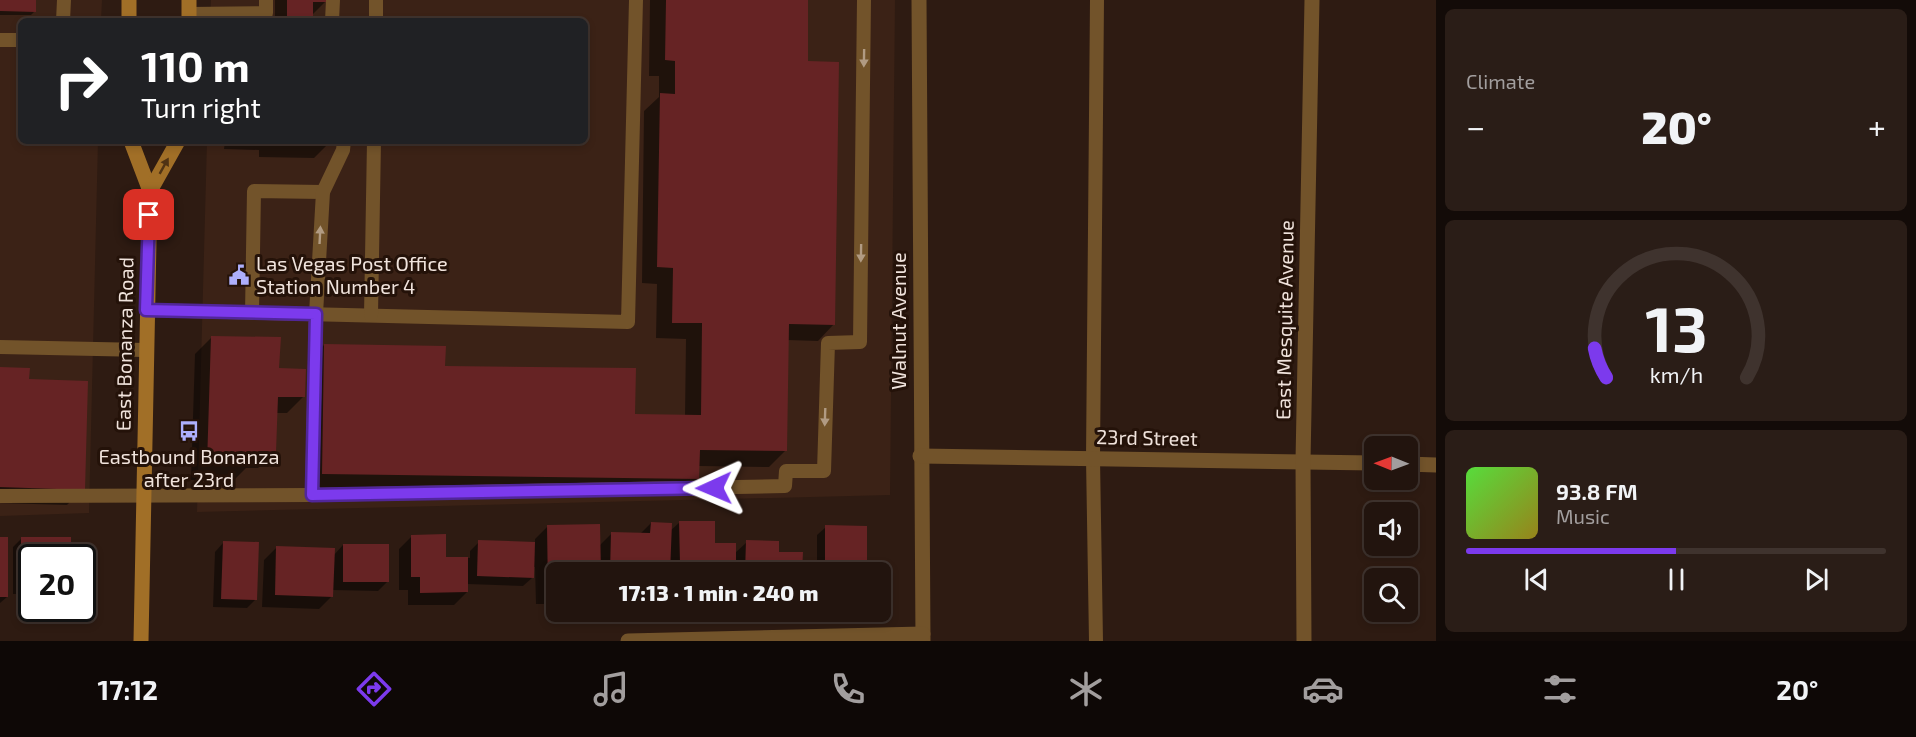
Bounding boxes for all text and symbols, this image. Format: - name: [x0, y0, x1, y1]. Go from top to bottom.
- text: 110 m: [141, 40, 250, 90]
- icon: right: [42, 42, 120, 120]
- one-way arrow: [859, 49, 868, 68]
- text: Climate: [1466, 69, 1535, 93]
- text: Turn right: [141, 91, 261, 123]
- text: 20°: [1641, 99, 1712, 153]
- text: −: [1466, 106, 1485, 146]
- text: +: [1868, 106, 1886, 146]
- one-way arrow: [159, 157, 169, 174]
- pin: [123, 189, 174, 240]
- icon: arrive: [132, 198, 165, 231]
- street label: East Mesquite Avenue: [1270, 220, 1298, 420]
- one-way arrow: [316, 225, 325, 244]
- one-way arrow: [856, 244, 866, 263]
- place label: Las Vegas Post Office Station Number 4: [256, 251, 448, 298]
- street label: Walnut Avenue: [886, 252, 910, 390]
- street label: East Bonanza Road: [110, 257, 138, 431]
- public building icon: Las Vegas Post Office Station Number 4: [227, 263, 251, 287]
- text: 13: [1645, 290, 1707, 365]
- text: km/h: [1649, 362, 1703, 387]
- one-way arrow: [821, 407, 830, 426]
- bus stop icon: Eastbound Bonanza after 23rd: [177, 419, 201, 443]
- street label: 23rd Street: [1096, 424, 1198, 450]
- north arrow: [1364, 436, 1418, 490]
- map controls: [1364, 436, 1418, 622]
- place label: Eastbound Bonanza after 23rd: [99, 444, 279, 491]
- position arrow: [682, 456, 746, 520]
- text: 93.8 FM: [1556, 478, 1638, 504]
- button: sound: [1364, 502, 1418, 556]
- text: Music: [1556, 504, 1610, 528]
- speed limit sign: 20: [18, 544, 96, 622]
- icon: previous: [1520, 563, 1553, 596]
- icon: pause: [1660, 563, 1693, 596]
- icon: next: [1800, 563, 1833, 596]
- button: search: [1364, 568, 1418, 622]
- text: 17:13 · 1 min · 240 m: [619, 579, 818, 605]
- icon: directions: [353, 668, 395, 710]
- icon: music: [590, 668, 632, 710]
- icon: phone: [827, 668, 869, 710]
- icon: climate: [1065, 668, 1107, 710]
- icon: car: [1302, 668, 1344, 710]
- icon: filters: [1539, 668, 1581, 710]
- text: 17:12: [98, 673, 158, 705]
- text: 20°: [1776, 673, 1818, 705]

